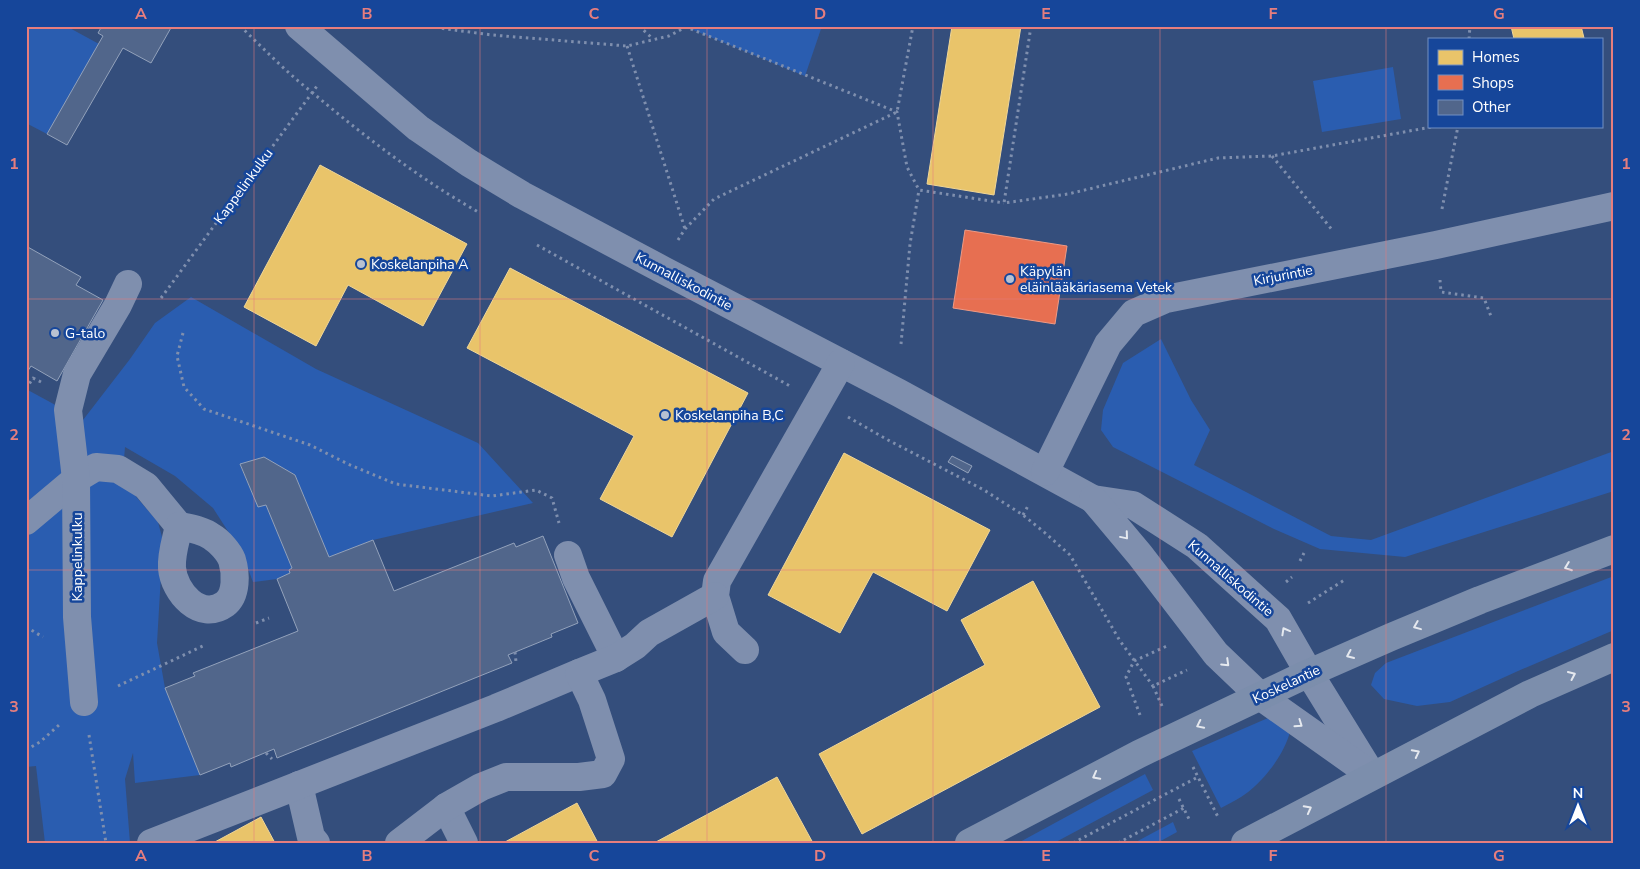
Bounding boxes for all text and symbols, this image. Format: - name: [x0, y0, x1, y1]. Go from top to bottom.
- text: A: [135, 3, 147, 25]
- text: B: [361, 3, 373, 25]
- text: C: [589, 3, 600, 25]
- text: D: [814, 3, 826, 25]
- text: E: [1041, 3, 1051, 25]
- text: F: [1269, 3, 1278, 25]
- text: G: [1493, 3, 1505, 25]
- legend: [1428, 38, 1602, 128]
- text: Homes: [1472, 47, 1520, 67]
- text: Shops: [1472, 73, 1514, 93]
- text: Other: [1472, 97, 1511, 117]
- street label: Kappelinkulku: [210, 145, 277, 228]
- text: 1: [9, 153, 19, 175]
- text: 1: [1621, 153, 1631, 175]
- street label: Kunnalliskodintie: [632, 248, 736, 315]
- place label: Koskelanpiha A: [371, 255, 468, 274]
- marker: Koskelanpiha A: [355, 258, 367, 270]
- street label: Kirjurintie: [1252, 260, 1314, 291]
- place label: Käpylän eläinlääkäriasema Vetek: [1020, 262, 1173, 297]
- marker: Käpylän eläinlääkäriasema Vetek: [1004, 273, 1016, 285]
- place label: G-talo: [65, 324, 105, 343]
- marker: G-talo: [49, 327, 61, 339]
- place label: Koskelanpiha B,C: [675, 406, 784, 425]
- marker: Koskelanpiha B,C: [659, 409, 671, 421]
- text: 2: [9, 424, 19, 446]
- text: 2: [1621, 424, 1631, 446]
- street label: Kappelinkulku: [68, 512, 87, 602]
- one-way arrow: [1119, 531, 1128, 540]
- street label: Kunnalliskodintie: [1184, 536, 1278, 621]
- one-way arrow: [1564, 561, 1573, 571]
- one-way arrow: [1413, 620, 1422, 630]
- one-way arrow: [1281, 627, 1291, 636]
- one-way arrow: [1346, 649, 1355, 659]
- one-way arrow: [1220, 657, 1229, 666]
- street label: Koskelantie: [1249, 661, 1323, 708]
- one-way arrow: [1567, 671, 1576, 682]
- text: 3: [9, 696, 19, 718]
- text: 3: [1621, 696, 1631, 718]
- one-way arrow: [1294, 718, 1303, 727]
- one-way arrow: [1196, 719, 1205, 729]
- one-way arrow: [1410, 749, 1419, 759]
- one-way arrow: [1092, 770, 1101, 780]
- north arrow: [1552, 782, 1602, 832]
- text: N: [1573, 784, 1583, 803]
- one-way arrow: [1303, 805, 1312, 815]
- text: A: [135, 845, 147, 867]
- text: B: [361, 845, 373, 867]
- text: C: [589, 845, 600, 867]
- text: D: [814, 845, 826, 867]
- text: E: [1041, 845, 1051, 867]
- text: F: [1269, 845, 1278, 867]
- text: G: [1493, 845, 1505, 867]

